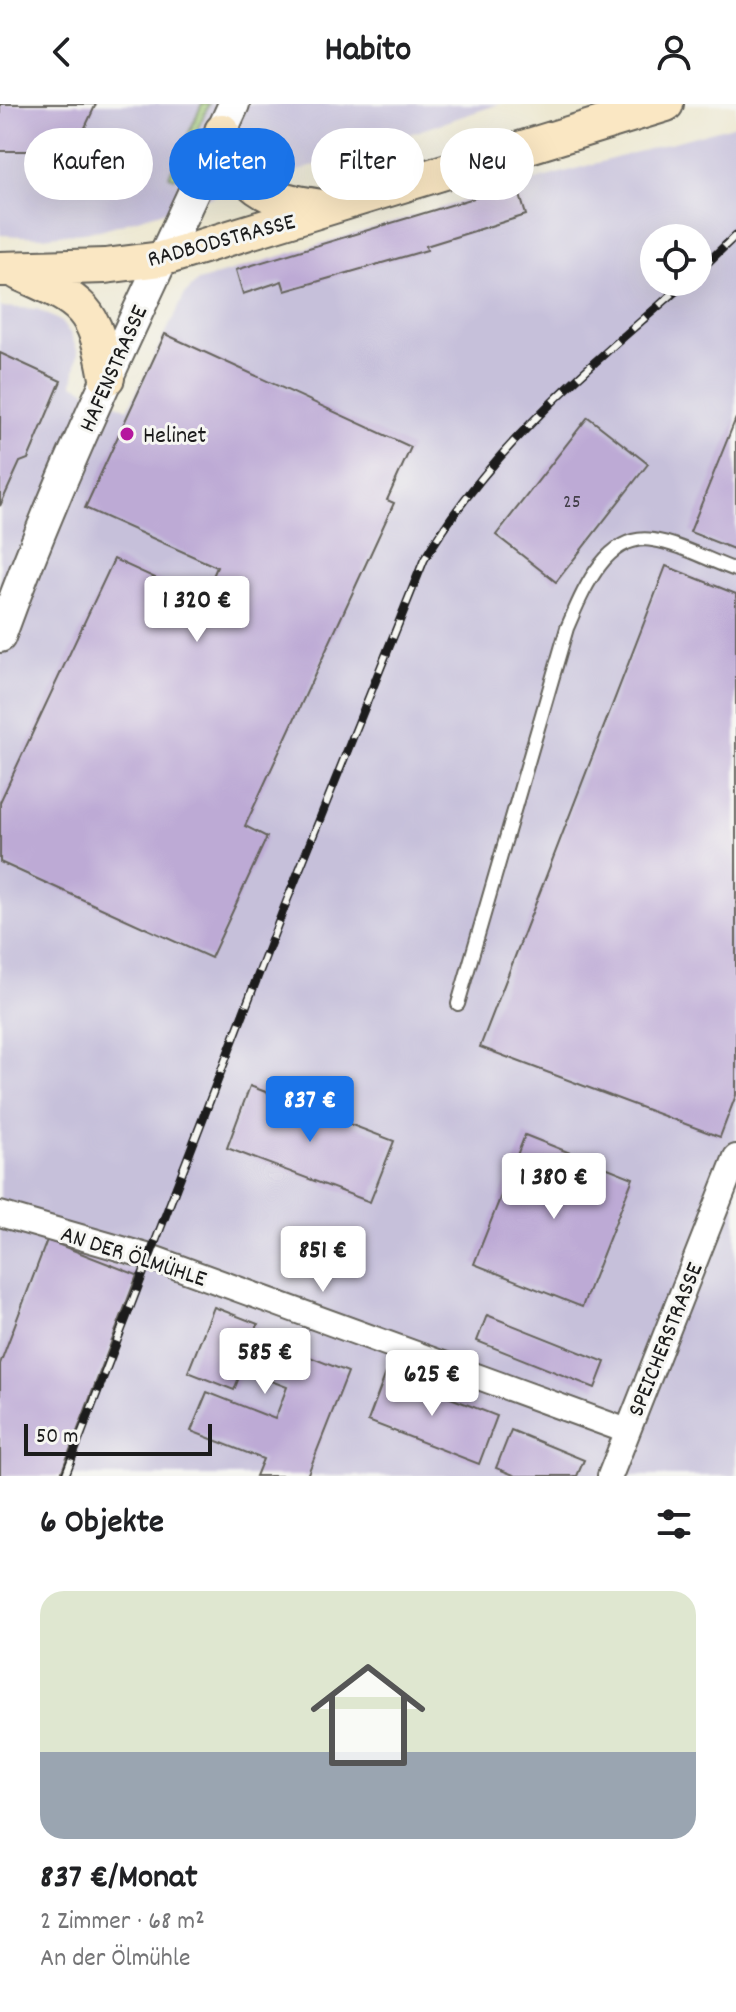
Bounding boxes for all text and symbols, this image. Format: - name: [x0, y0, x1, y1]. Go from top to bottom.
- text: Habito: [325, 26, 411, 78]
- icon: back: [40, 30, 84, 74]
- icon: person: [652, 30, 696, 74]
- chip: Kaufen: [24, 128, 153, 200]
- chip: Mieten: [169, 128, 295, 200]
- chip: Filter: [311, 128, 424, 200]
- chip: Neu: [440, 128, 534, 200]
- street label: RADBODSTRASSE: [144, 206, 300, 278]
- map controls: [640, 224, 712, 296]
- button: locate: [640, 224, 712, 296]
- street label: HAFENSTRASSE: [72, 300, 158, 438]
- place label: Helinet: [143, 420, 207, 454]
- marker: Helinet: [118, 425, 136, 443]
- house number: 25: [563, 489, 581, 517]
- pin: 1 320 €: [123, 576, 271, 644]
- text: 1 320 €: [162, 583, 232, 620]
- pin: 837 €: [254, 1076, 366, 1144]
- text: 837 €: [284, 1083, 336, 1120]
- pin: 1 380 €: [480, 1153, 628, 1221]
- text: 1 380 €: [520, 1160, 588, 1197]
- street label: AN DER ÖLMÜHLE: [56, 1218, 211, 1297]
- pin: 851 €: [267, 1226, 379, 1294]
- text: 851 €: [299, 1233, 347, 1270]
- street label: SPEICHERSTRASSE: [620, 1258, 713, 1422]
- pin: 585 €: [209, 1328, 321, 1396]
- text: 585 €: [238, 1335, 292, 1372]
- pin: 625 €: [376, 1350, 488, 1418]
- text: 625 €: [404, 1357, 460, 1394]
- scale bar: [24, 1420, 212, 1456]
- text: 50 m: [36, 1422, 78, 1453]
- text: 6 Objekte: [40, 1500, 164, 1549]
- icon: filters: [652, 1502, 696, 1546]
- icon: home: [296, 1643, 440, 1787]
- text: 837 €/Monat: [40, 1855, 197, 1904]
- text: 2 Zimmer · 68 m²: [40, 1904, 205, 1941]
- text: An der Ölmühle: [40, 1941, 190, 1978]

